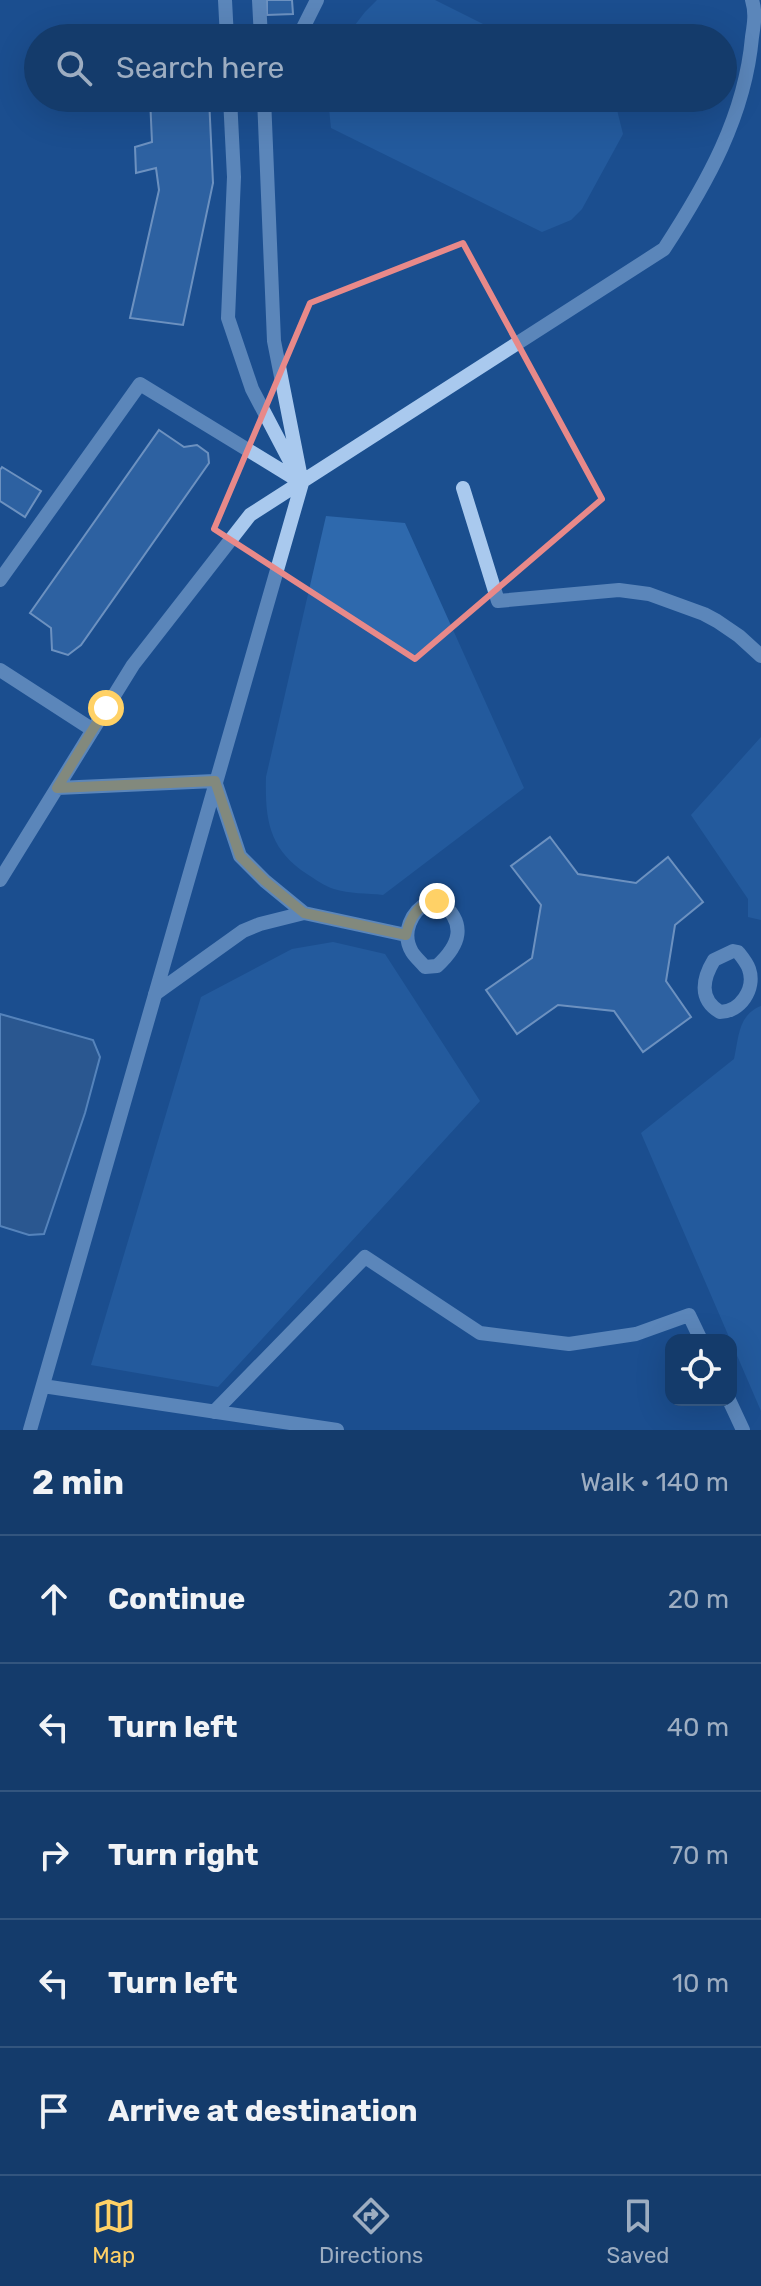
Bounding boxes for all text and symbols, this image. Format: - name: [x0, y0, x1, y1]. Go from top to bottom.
- search box: [24, 24, 737, 112]
- icon: search: [52, 46, 96, 90]
- text: Search here: [116, 50, 284, 86]
- route start: [88, 690, 124, 726]
- route end: [419, 883, 455, 919]
- map controls: [665, 1334, 737, 1406]
- button: locate: [665, 1334, 737, 1406]
- text: 2 min: [32, 1462, 124, 1503]
- text: Walk · 140 m: [580, 1467, 729, 1498]
- icon: ahead: [32, 1577, 76, 1621]
- text: Continue: [108, 1581, 245, 1617]
- text: 20 m: [668, 1584, 729, 1615]
- icon: left: [32, 1705, 76, 1749]
- text: Turn left: [108, 1709, 238, 1745]
- text: 40 m: [667, 1712, 729, 1743]
- icon: right: [32, 1833, 76, 1877]
- text: Turn right: [108, 1837, 259, 1873]
- text: 70 m: [670, 1840, 729, 1871]
- icon: left: [32, 1961, 76, 2005]
- text: Turn left: [108, 1965, 238, 2001]
- text: 10 m: [672, 1968, 729, 1999]
- icon: arrive: [32, 2089, 76, 2133]
- text: Arrive at destination: [108, 2093, 418, 2129]
- tab: Map: [92, 2194, 136, 2269]
- tab: Directions: [319, 2194, 423, 2269]
- tab: Saved: [607, 2194, 669, 2269]

